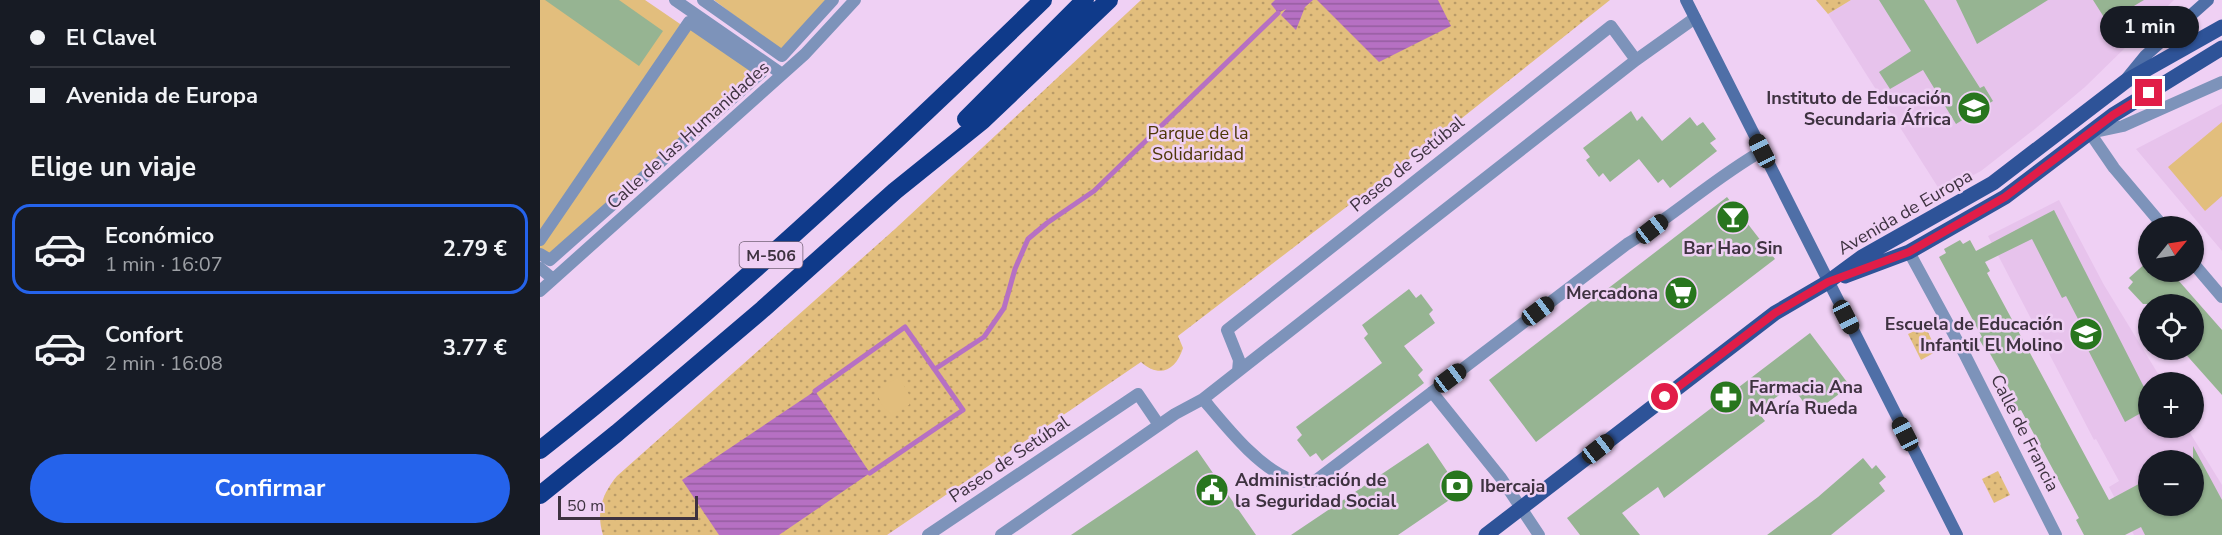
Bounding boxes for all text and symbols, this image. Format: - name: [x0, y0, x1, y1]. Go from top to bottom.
- callout: 1 min: [2100, 6, 2198, 48]
- text: 1 min: [2124, 13, 2175, 40]
- text: El Clavel: [66, 23, 156, 53]
- street label: Calle de las Humanidades: [602, 56, 774, 214]
- route end: [2135, 79, 2162, 106]
- text: Avenida de Europa: [66, 81, 258, 111]
- place label: Instituto de Educación Secundaria África: [1766, 86, 1951, 131]
- school or university icon: Instituto de Educación Secundaria África: [1956, 90, 1992, 126]
- street label: Paseo de Setúbal: [1345, 110, 1470, 218]
- park label: Parque de la Solidaridad: [1147, 121, 1249, 166]
- car: [1746, 131, 1778, 171]
- text: Elige un viaje: [30, 149, 196, 186]
- street label: Avenida de Europa: [1833, 164, 1977, 260]
- bar icon: Bar Hao Sin: [1715, 199, 1751, 235]
- car: [1632, 211, 1672, 247]
- north arrow: [2138, 216, 2204, 282]
- map controls: [2138, 216, 2204, 516]
- text: Económico: [105, 221, 214, 251]
- icon: car: [33, 222, 87, 276]
- text: 2.79 €: [443, 234, 507, 264]
- place label: Bar Hao Sin: [1683, 236, 1783, 260]
- road number: M-506: [740, 242, 802, 268]
- text: 1 min · 16:07: [105, 251, 223, 278]
- supermarket icon: Mercadona: [1663, 275, 1699, 311]
- place label: Mercadona: [1566, 281, 1658, 305]
- car: [1518, 293, 1558, 329]
- button: locate: [2138, 294, 2204, 360]
- car: [1830, 297, 1862, 337]
- place label: Escuela de Educación Infantil El Molino: [1885, 312, 2063, 357]
- school or university icon: Escuela de Educación Infantil El Molino: [2068, 316, 2104, 352]
- text: Confort: [105, 320, 183, 350]
- icon: car: [33, 321, 87, 375]
- text: 3.77 €: [443, 333, 507, 363]
- text: 2 min · 16:08: [105, 350, 223, 377]
- car: [1430, 360, 1470, 396]
- street label: Calle de Francia: [1985, 370, 2065, 496]
- button: +: [2138, 372, 2204, 438]
- place label: Farmacia Ana MAría Rueda: [1749, 375, 1863, 420]
- pharmacy icon: Farmacia Ana MAría Rueda: [1708, 379, 1744, 415]
- route start: [1651, 383, 1678, 410]
- street label: Paseo de Setúbal: [944, 409, 1074, 508]
- car: [1889, 414, 1921, 454]
- car: [1578, 431, 1618, 467]
- button: −: [2138, 450, 2204, 516]
- button: Confirmar: [30, 454, 510, 523]
- place label: Administración de la Seguridad Social: [1235, 468, 1396, 513]
- bank icon: Ibercaja: [1439, 468, 1475, 504]
- public building icon: Administración de la Seguridad Social: [1194, 472, 1230, 508]
- place label: Ibercaja: [1480, 474, 1545, 498]
- scale bar: [558, 493, 698, 520]
- text: 50 m: [567, 495, 604, 517]

